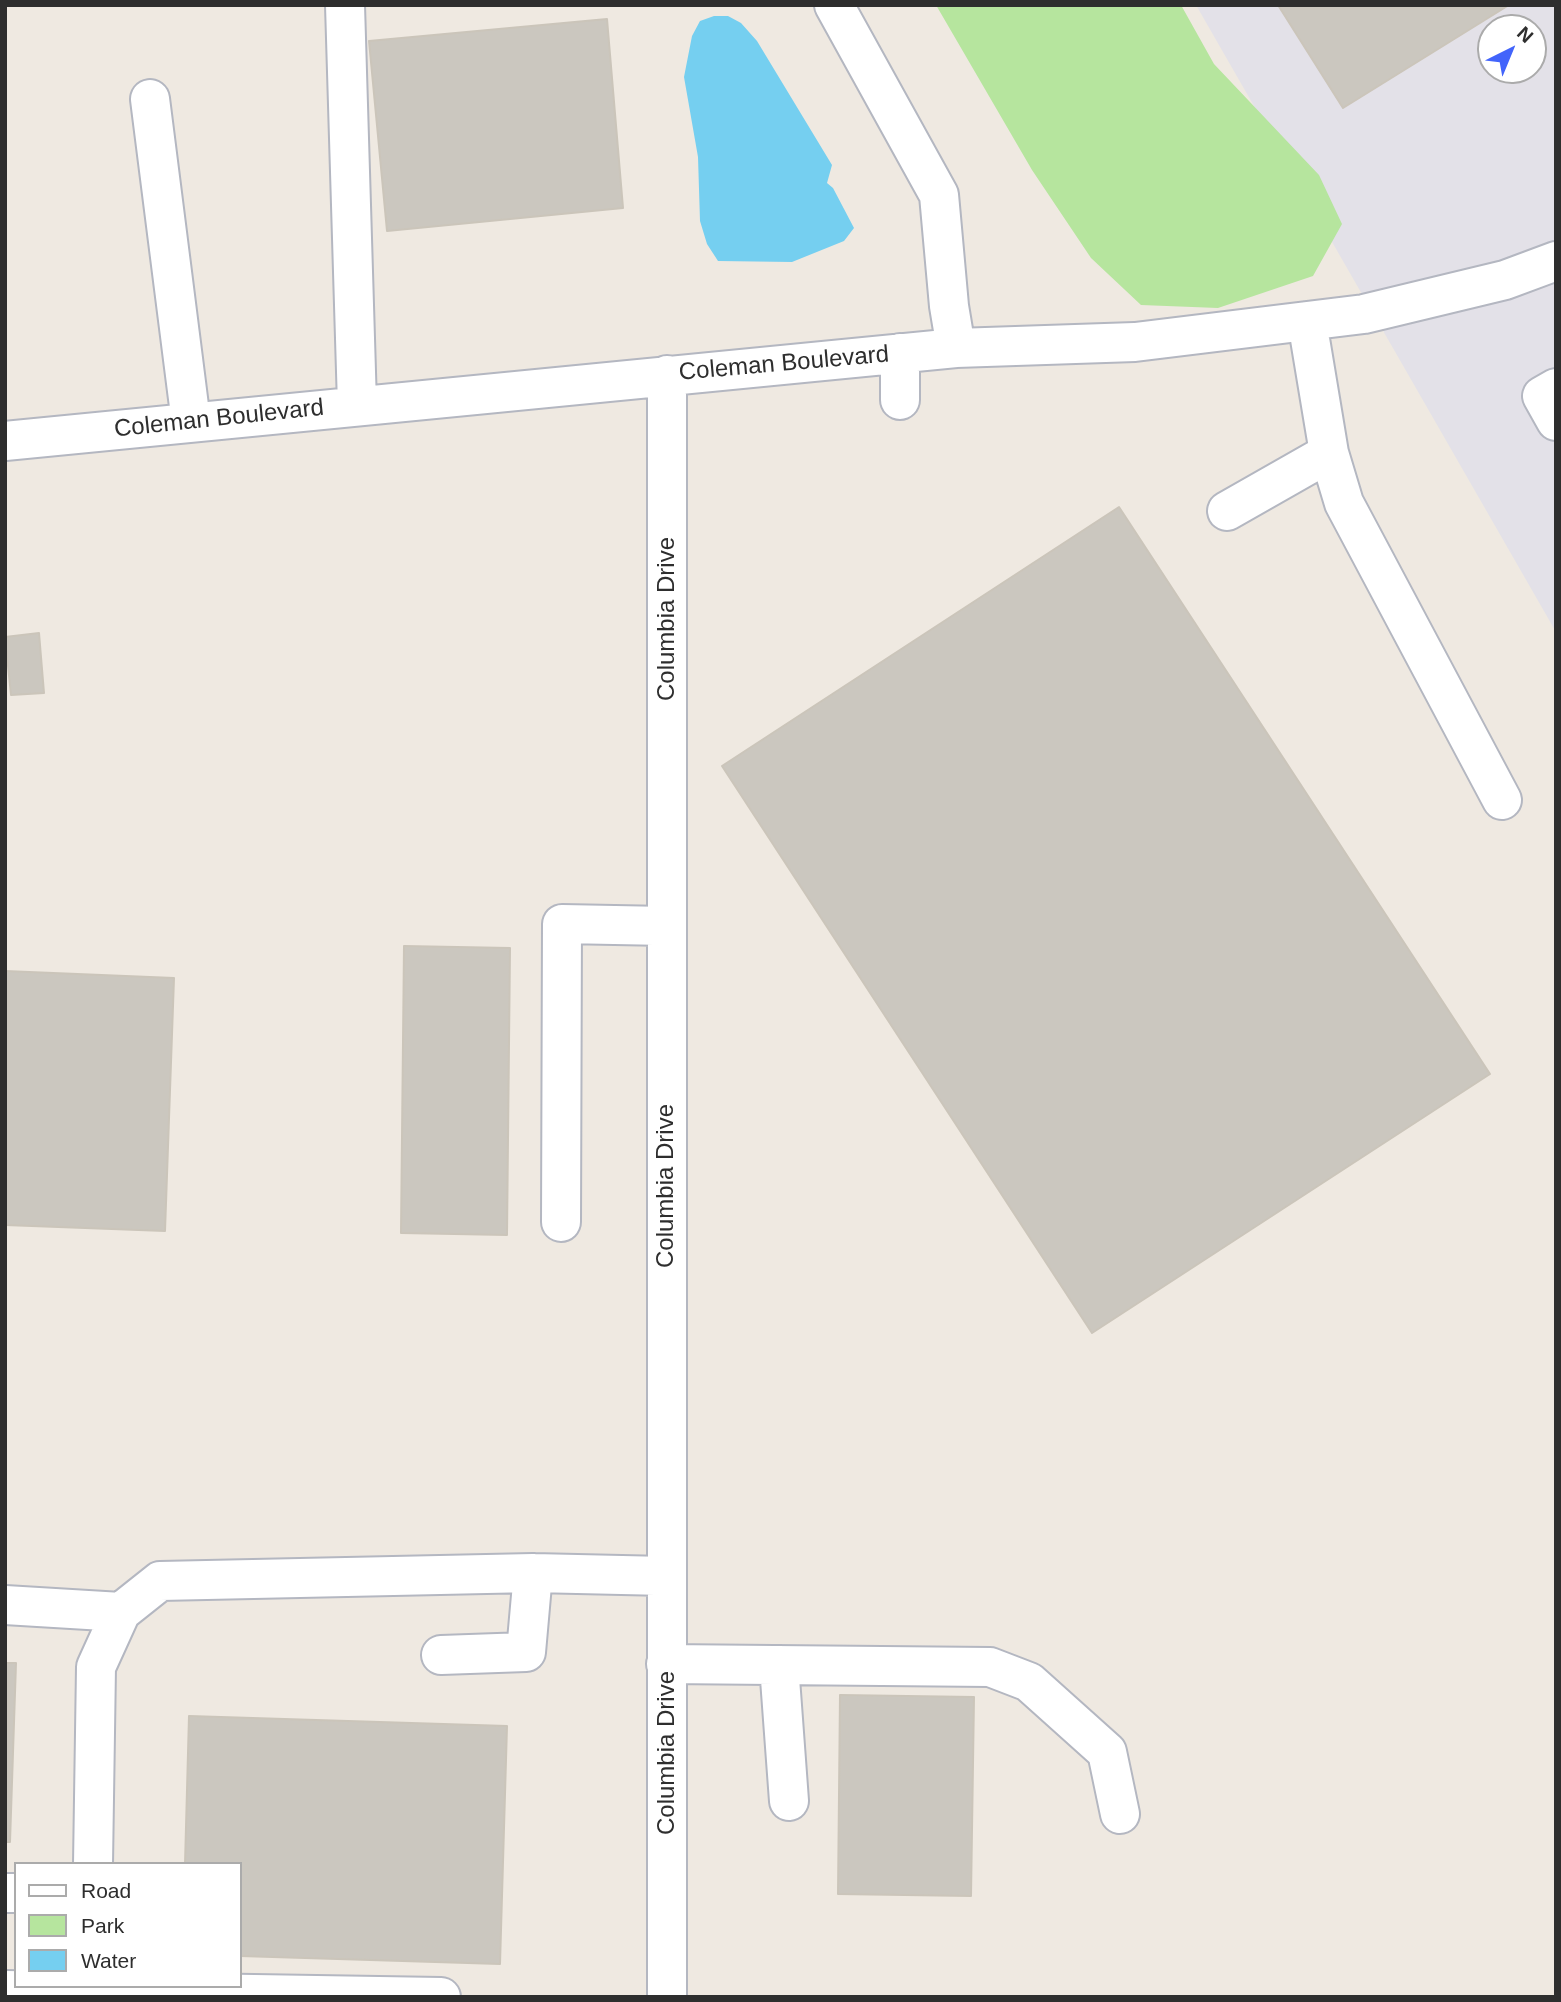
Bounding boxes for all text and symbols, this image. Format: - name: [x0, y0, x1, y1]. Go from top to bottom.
- north arrow: [1477, 14, 1547, 84]
- text: N: [1513, 22, 1537, 47]
- street label: Coleman Boulevard: [678, 340, 890, 388]
- street label: Coleman Boulevard: [113, 394, 325, 444]
- street label: Columbia Drive: [653, 537, 681, 701]
- street label: Columbia Drive: [652, 1104, 680, 1268]
- street label: Columbia Drive: [653, 1671, 681, 1835]
- legend: [14, 1862, 242, 1988]
- text: Road: [81, 1879, 131, 1902]
- text: Park: [81, 1914, 124, 1937]
- text: Water: [81, 1949, 136, 1972]

